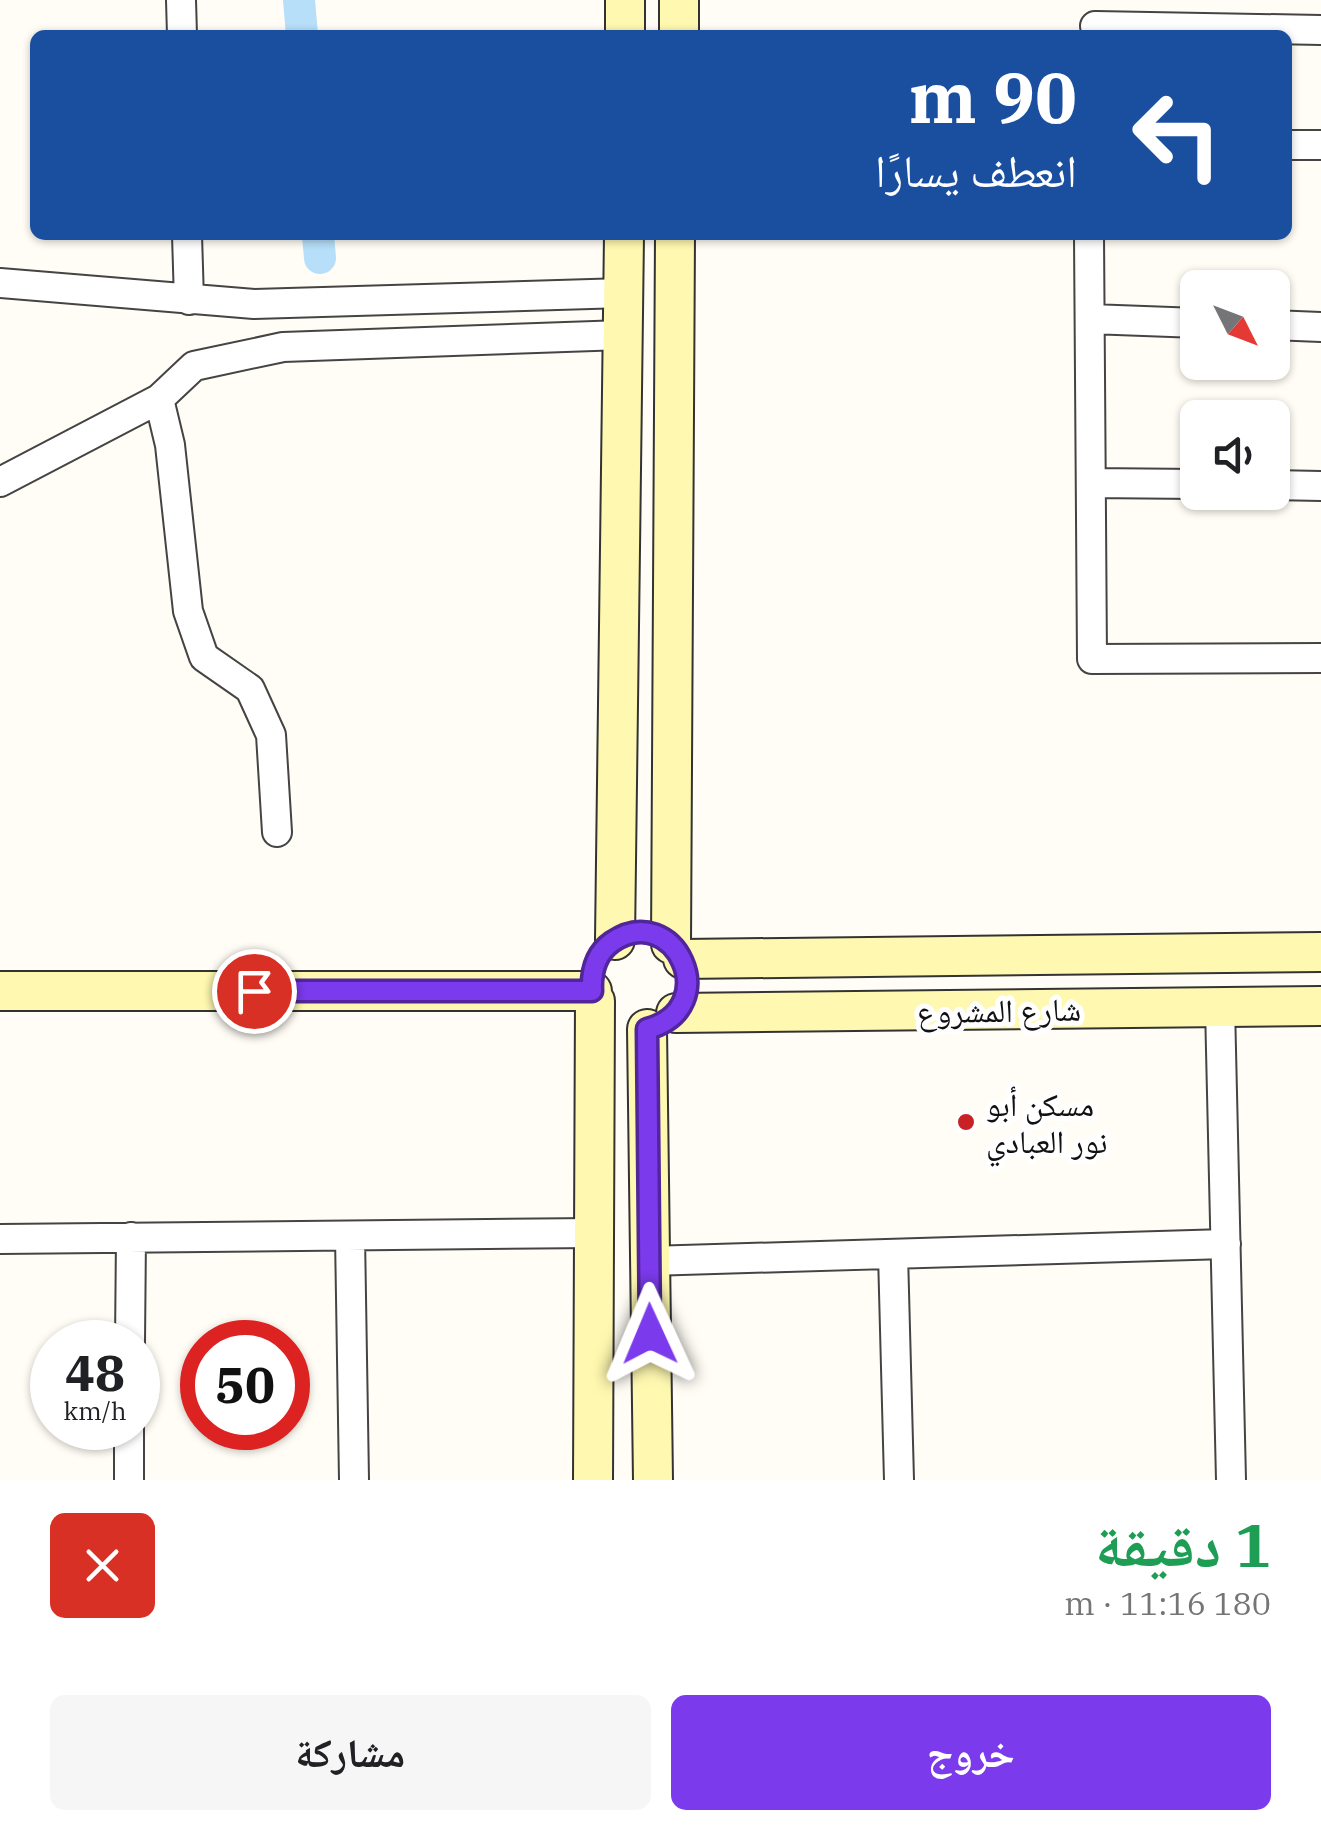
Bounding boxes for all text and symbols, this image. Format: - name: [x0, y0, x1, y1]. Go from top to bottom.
- text: 90 m: [909, 51, 1077, 142]
- icon: left: [1112, 70, 1242, 200]
- text: انعطف يسارًا: [875, 141, 1077, 199]
- north arrow: [1180, 270, 1290, 380]
- map controls: [1180, 270, 1290, 510]
- button: sound: [1180, 400, 1290, 510]
- pin: [212, 949, 297, 1034]
- icon: arrive: [227, 964, 282, 1019]
- street label: شارع المشروع: [916, 988, 1082, 1032]
- place label: مسكن أبو نور العبادي: [986, 1083, 1108, 1167]
- marker: مسكن أبو نور العبادي: [955, 1111, 977, 1133]
- position arrow: [598, 1282, 702, 1386]
- speed limit sign: 50: [180, 1320, 310, 1450]
- text: 48: [65, 1340, 125, 1405]
- text: km/h: [63, 1394, 127, 1427]
- text: 1 دقيقة: [1095, 1505, 1271, 1584]
- button: close: [50, 1513, 155, 1618]
- text: 180 m · 11:16: [1064, 1582, 1271, 1624]
- button: مشاركة: [50, 1695, 651, 1810]
- button: خروج: [671, 1695, 1271, 1810]

